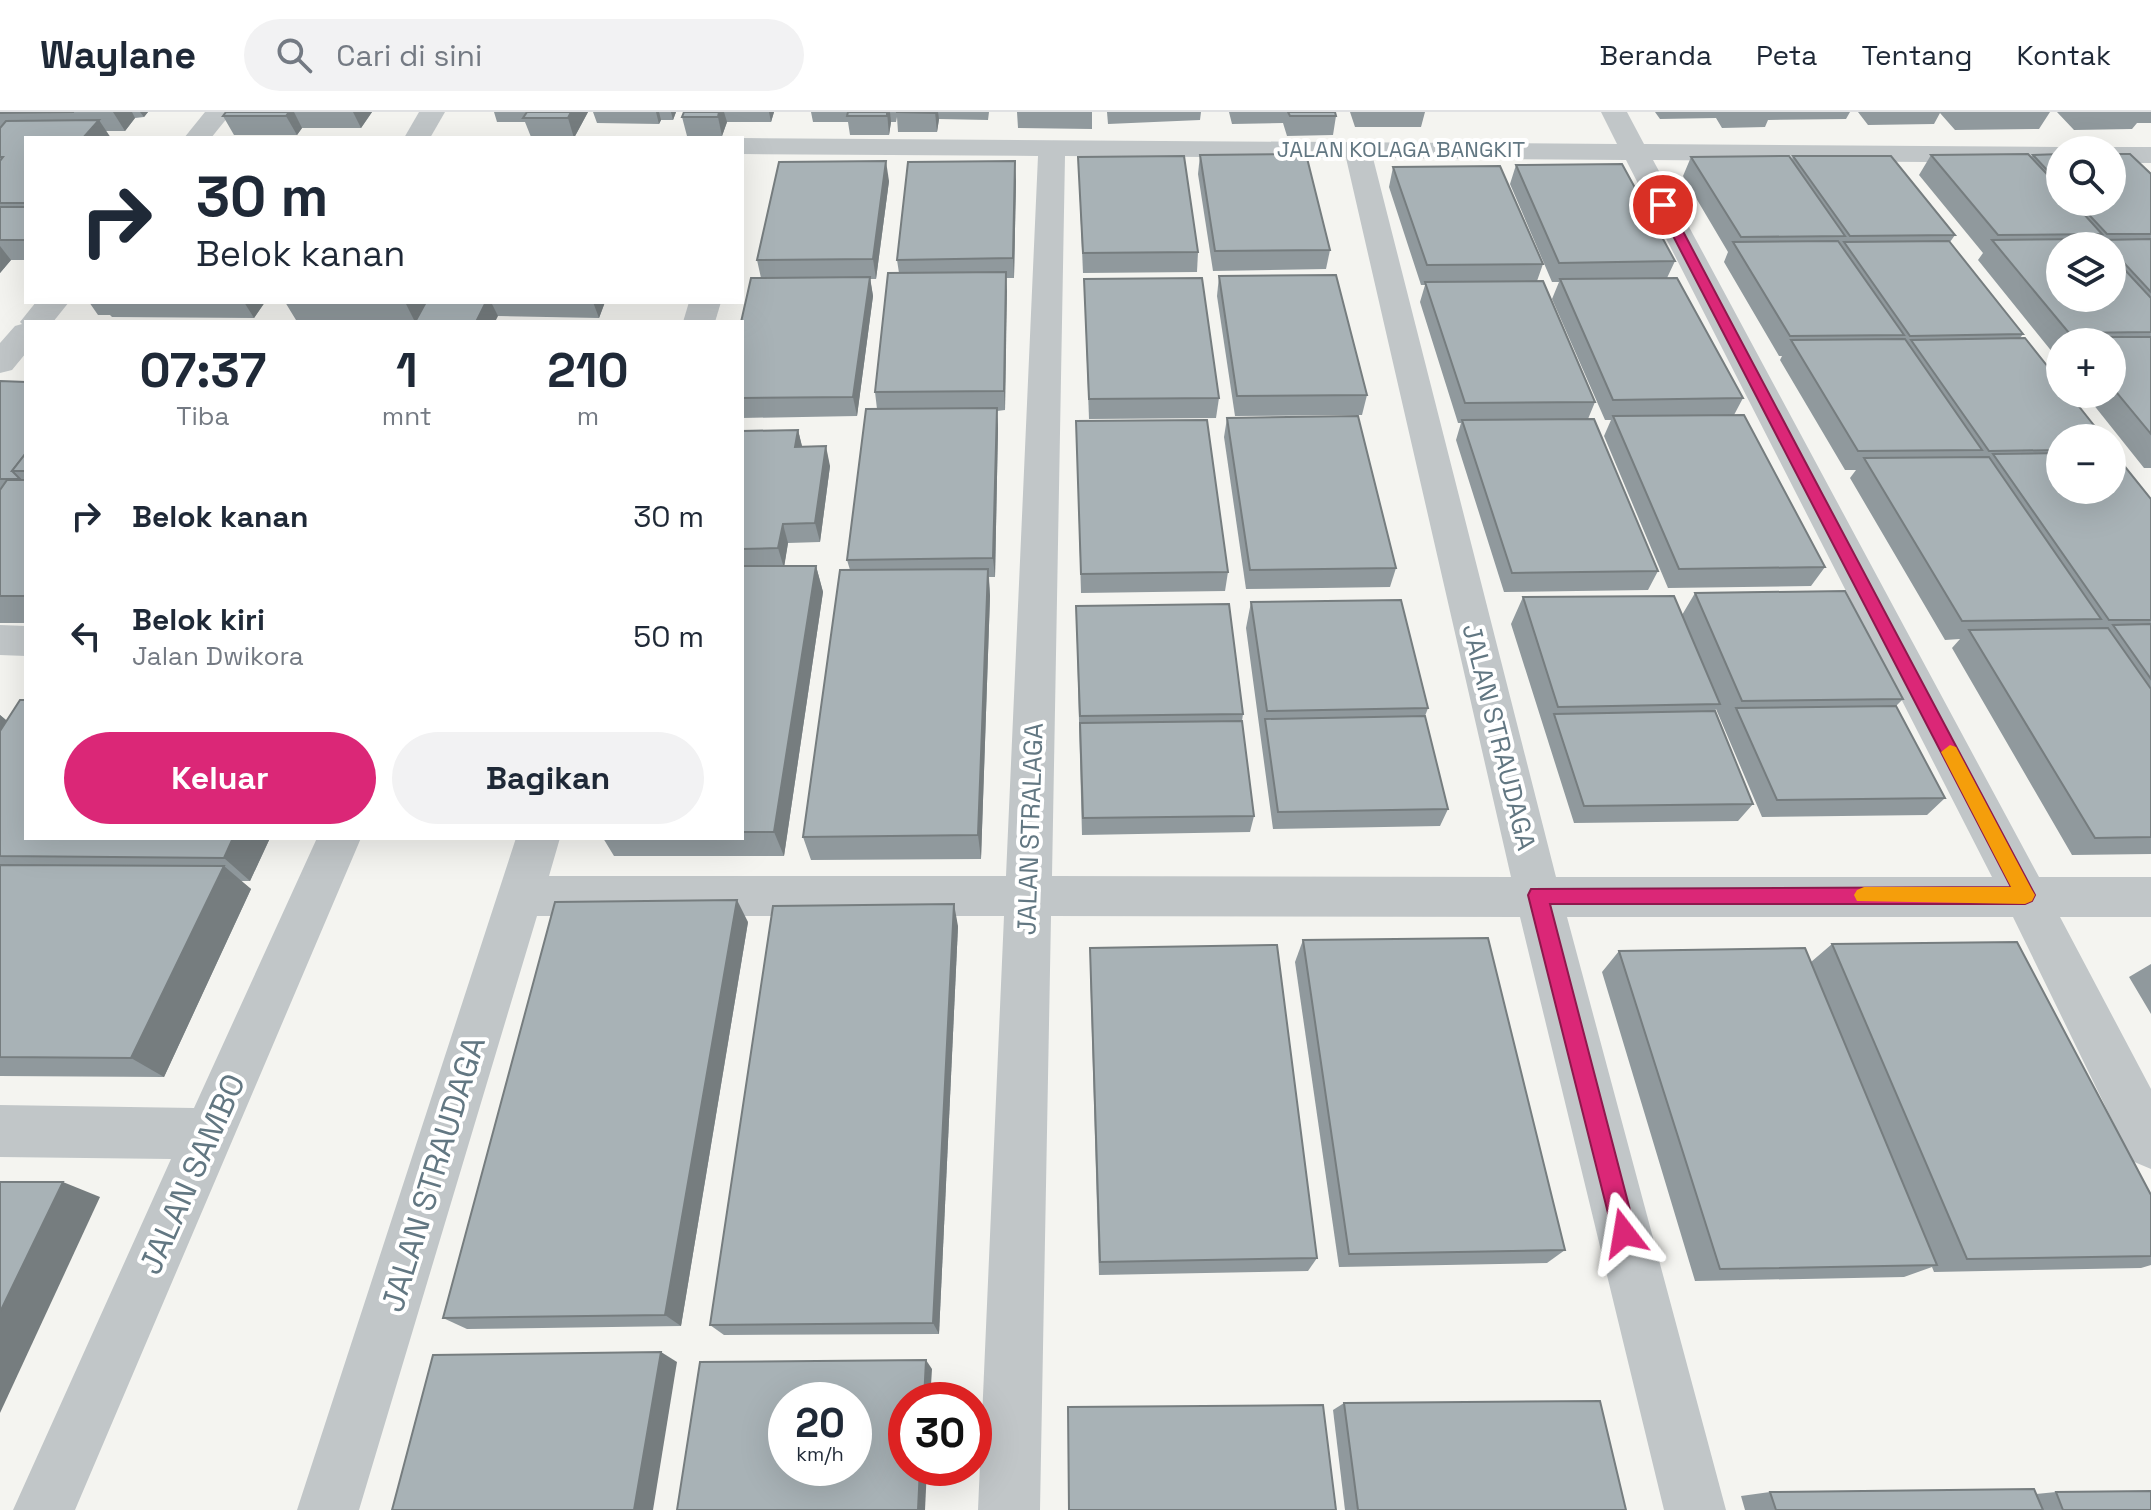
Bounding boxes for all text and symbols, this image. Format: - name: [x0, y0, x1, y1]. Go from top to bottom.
- search box: [244, 19, 804, 91]
- text: Waylane: [40, 31, 196, 79]
- icon: search: [272, 33, 316, 77]
- text: Cari di sini: [336, 36, 482, 75]
- text: Beranda: [1600, 37, 1712, 73]
- text: Peta: [1756, 37, 1817, 73]
- text: Tentang: [1861, 37, 1972, 73]
- text: Kontak: [2016, 37, 2111, 73]
- street label: JALAN KOLAGA BANGKIT: [1277, 135, 1525, 163]
- map controls: [2046, 136, 2126, 504]
- button: search: [2046, 136, 2126, 216]
- text: 30 m: [196, 161, 328, 232]
- icon: right: [64, 168, 168, 272]
- pin: [1629, 171, 1697, 239]
- icon: arrive: [1641, 183, 1685, 227]
- text: Belok kanan: [196, 231, 405, 277]
- button: layers: [2046, 232, 2126, 312]
- button: +: [2046, 328, 2126, 408]
- text: 07:37: [139, 340, 266, 401]
- text: 1: [396, 340, 418, 401]
- text: 210: [547, 340, 629, 401]
- text: Tiba: [176, 399, 229, 433]
- text: mnt: [382, 399, 432, 433]
- text: m: [577, 399, 599, 433]
- button: −: [2046, 424, 2126, 504]
- icon: right: [64, 494, 108, 538]
- text: Belok kanan: [132, 497, 308, 536]
- text: 30 m: [633, 497, 704, 536]
- text: Belok kiri: [132, 600, 265, 639]
- icon: left: [64, 614, 108, 658]
- text: 50 m: [633, 617, 704, 656]
- street label: JALAN STRAUDAGA: [1454, 620, 1544, 854]
- text: Jalan Dwikora: [132, 639, 304, 673]
- street label: JALAN STRALAGA: [1009, 722, 1051, 936]
- button: Keluar: [64, 732, 376, 824]
- button: Bagikan: [392, 732, 704, 824]
- street label: JALAN STRAUDAGA: [372, 1031, 494, 1317]
- street label: JALAN SAMBO: [130, 1068, 254, 1280]
- position arrow: [1582, 1191, 1666, 1275]
- speed limit sign: 30: [888, 1382, 992, 1486]
- text: 20: [795, 1398, 845, 1449]
- text: km/h: [796, 1441, 844, 1467]

